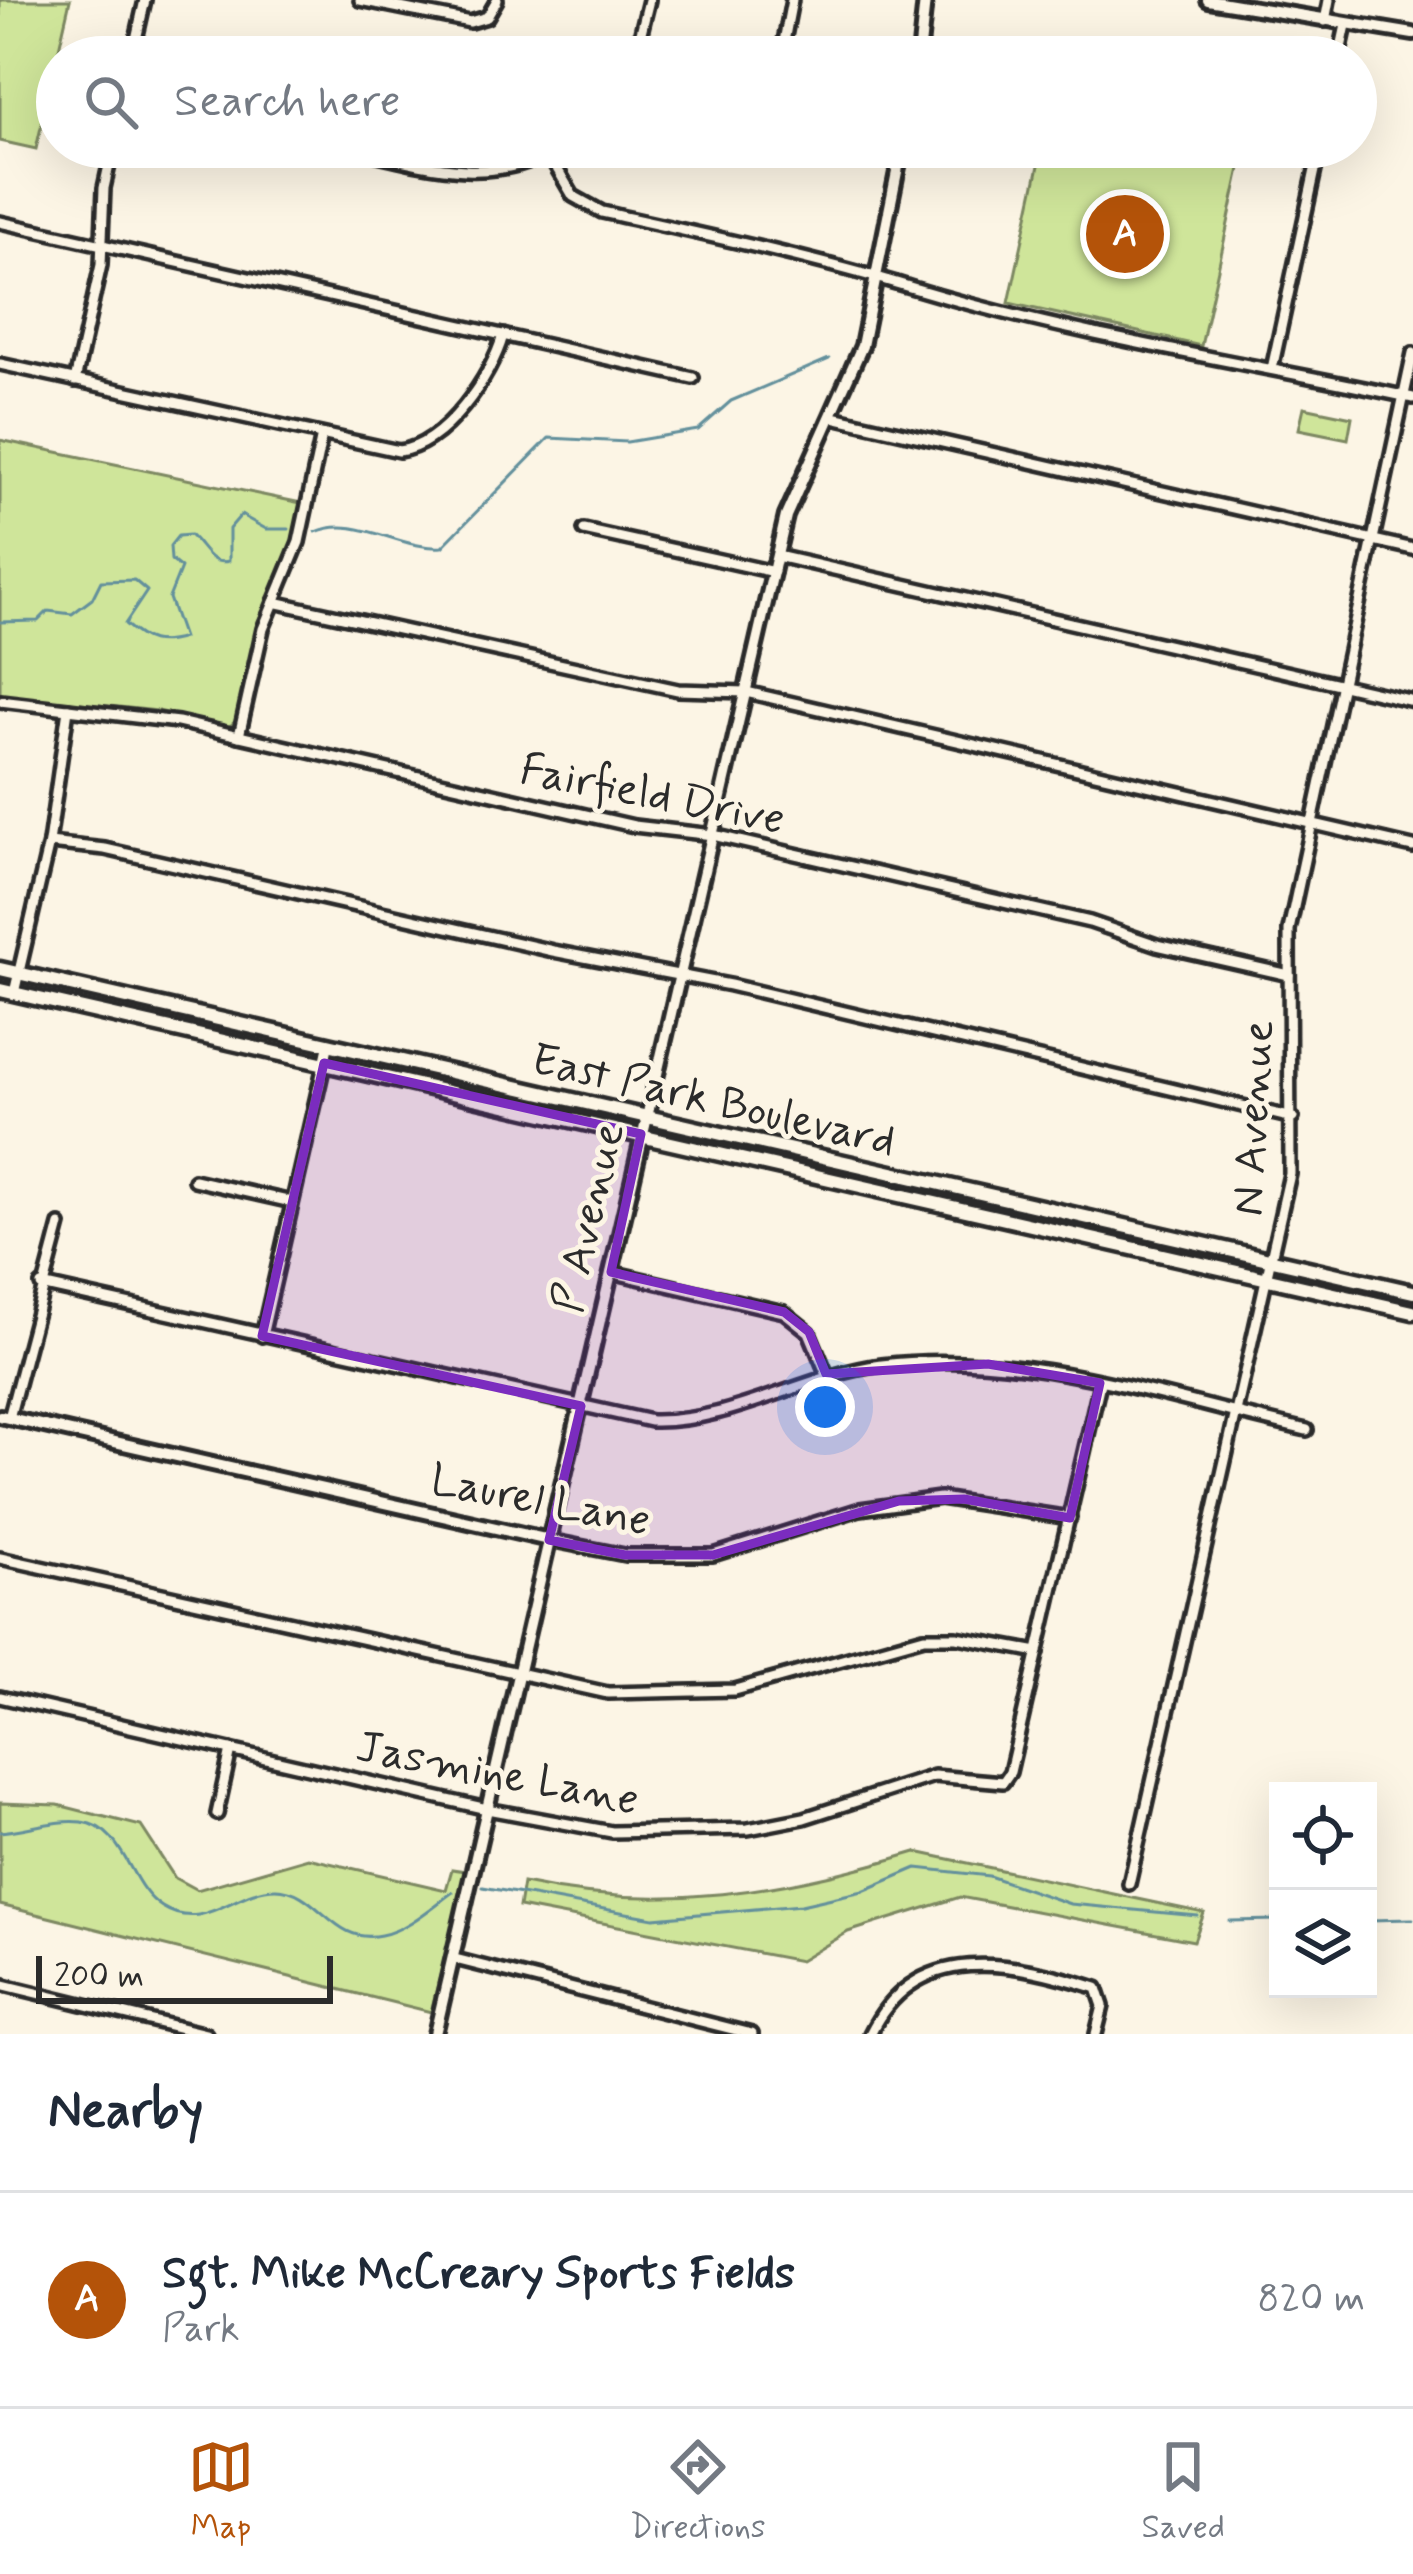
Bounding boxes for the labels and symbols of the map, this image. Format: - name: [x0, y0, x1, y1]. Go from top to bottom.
- pin: A: [1086, 189, 1164, 279]
- street label: Fairfield Drive: [515, 741, 790, 850]
- street label: N Avenue: [1220, 1019, 1289, 1218]
- street label: East Park Boulevard: [525, 1031, 901, 1172]
- street label: P Avenue: [539, 1117, 640, 1318]
- your location: [795, 1377, 855, 1437]
- street label: Laurel Lane: [426, 1451, 655, 1552]
- street label: Jasmine Lane: [351, 1718, 644, 1831]
- scale bar: [36, 1950, 333, 2003]

